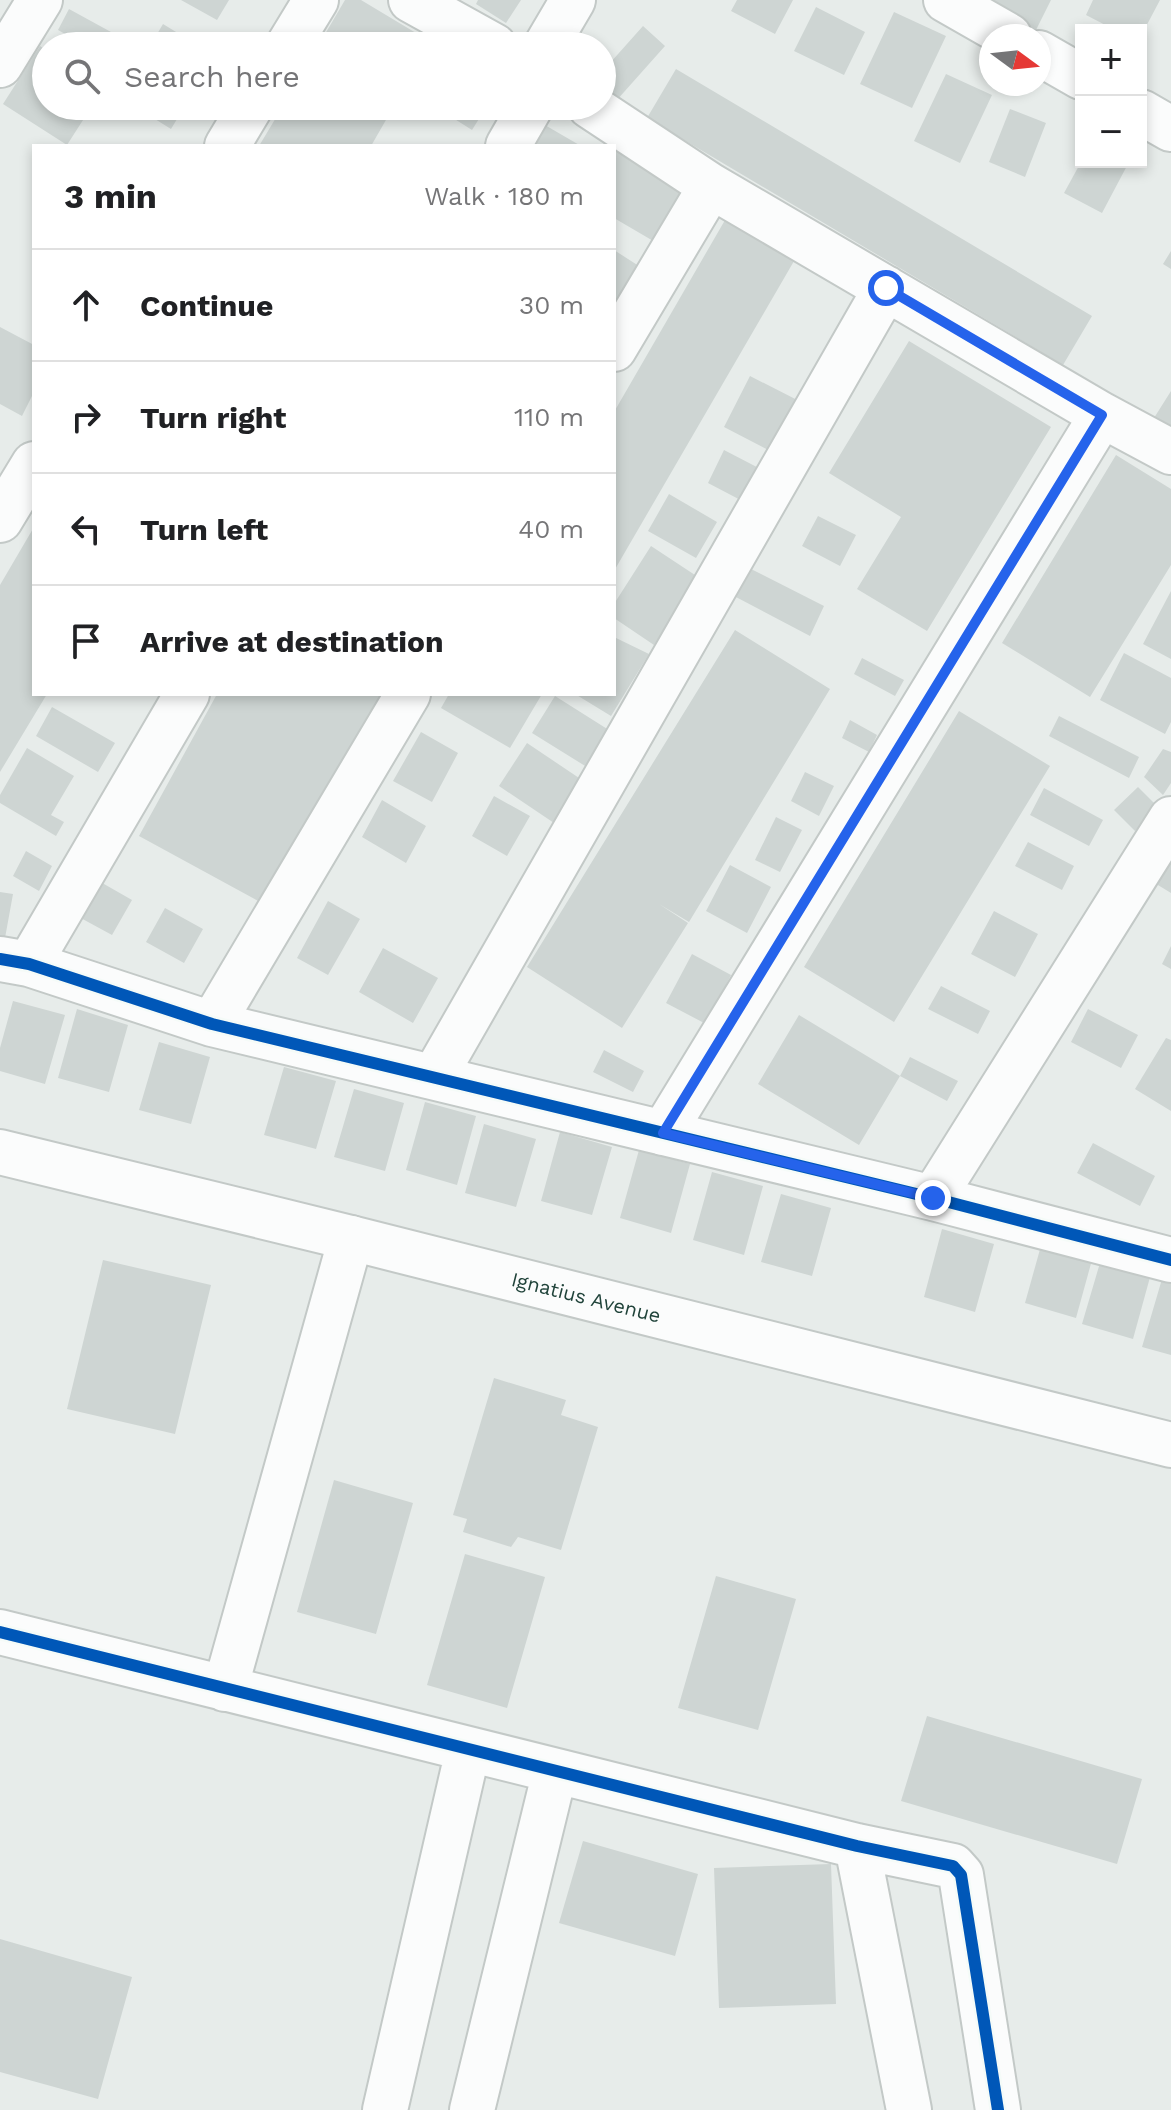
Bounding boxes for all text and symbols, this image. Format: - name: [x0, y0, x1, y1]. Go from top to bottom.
- north arrow: [979, 24, 1051, 96]
- map controls: [1075, 24, 1147, 168]
- button: +: [1075, 24, 1147, 96]
- search box: [32, 32, 616, 120]
- icon: search: [60, 54, 104, 98]
- text: Search here: [124, 59, 300, 94]
- button: −: [1075, 96, 1147, 168]
- text: 3 min: [64, 176, 157, 216]
- text: Walk · 180 m: [424, 181, 584, 211]
- route start: [868, 270, 904, 306]
- icon: ahead: [64, 283, 108, 327]
- text: Continue: [140, 288, 273, 323]
- text: 30 m: [519, 290, 584, 320]
- icon: right: [64, 395, 108, 439]
- text: Turn right: [140, 400, 286, 435]
- text: 110 m: [514, 402, 584, 432]
- icon: left: [64, 507, 108, 551]
- text: Turn left: [140, 512, 268, 547]
- text: 40 m: [518, 514, 584, 544]
- icon: arrive: [64, 619, 108, 663]
- text: Arrive at destination: [140, 624, 444, 659]
- route end: [915, 1180, 951, 1216]
- street label: Ignatius Avenue: [509, 1267, 663, 1328]

